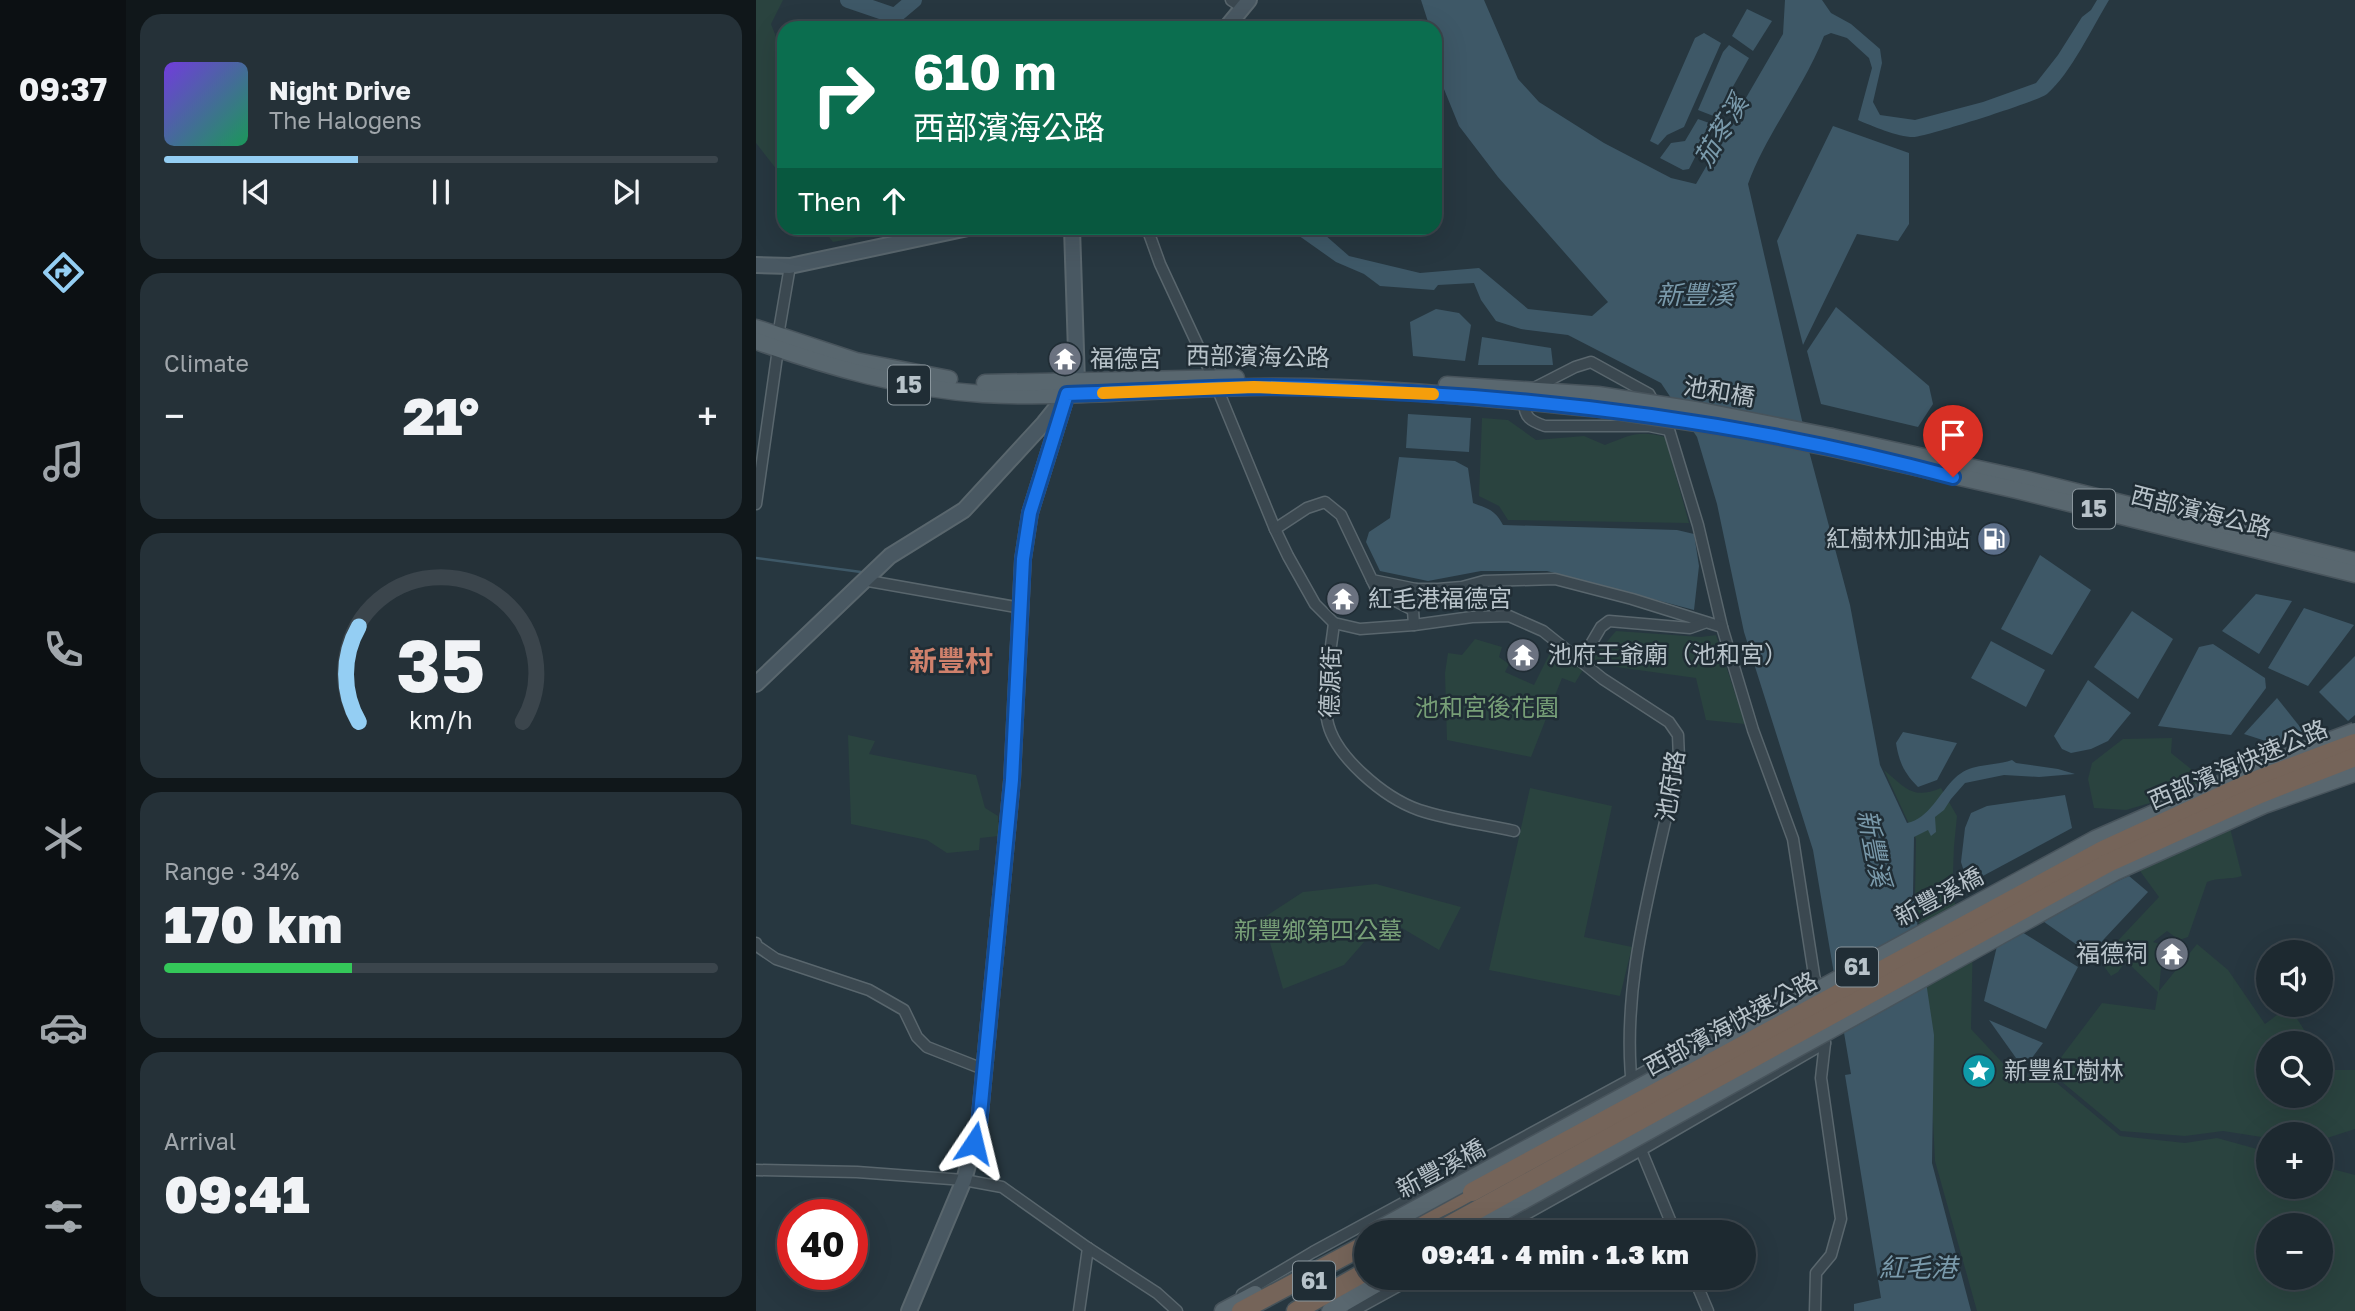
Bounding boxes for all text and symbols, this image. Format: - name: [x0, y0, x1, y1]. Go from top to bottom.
- text: 610 m: [913, 42, 1056, 101]
- icon: right: [798, 49, 889, 140]
- text: 09:37: [19, 70, 107, 108]
- text: Night Drive: [269, 75, 411, 106]
- water label: 茄苳溪: [1687, 86, 1756, 172]
- text: The Halogens: [269, 106, 422, 134]
- text: 西部濱海公路: [913, 108, 1105, 146]
- icon: previous: [237, 173, 275, 211]
- icon: pause: [422, 173, 460, 211]
- icon: next: [607, 173, 645, 211]
- icon: ahead: [875, 182, 913, 220]
- text: Then: [798, 186, 861, 217]
- icon: directions: [39, 248, 88, 297]
- water label: 新豐溪: [1656, 279, 1738, 310]
- temple icon: 福德宮: [1046, 340, 1084, 378]
- street label: 西部濱海公路: [1186, 340, 1330, 371]
- place label: 福德宮: [1090, 343, 1162, 372]
- text: Climate: [164, 349, 249, 377]
- road number: 15: [888, 366, 930, 404]
- street label: 池和橋: [1681, 370, 1757, 411]
- text: 21°: [403, 384, 479, 446]
- text: −: [164, 393, 185, 438]
- text: +: [697, 393, 718, 438]
- pin: [1923, 405, 1983, 477]
- icon: arrive: [1934, 416, 1972, 454]
- icon: music: [39, 437, 88, 486]
- street label: 西部濱海公路: [2128, 479, 2275, 542]
- road number: 15: [2073, 489, 2115, 528]
- fuel station icon: 紅樹林加油站: [1975, 520, 2013, 558]
- place label: 紅樹林加油站: [1826, 523, 1970, 552]
- temple icon: 紅毛港福德宮: [1324, 580, 1362, 618]
- place label: 紅毛港福德宮: [1368, 583, 1512, 612]
- text: 35: [397, 621, 485, 708]
- icon: phone: [39, 625, 88, 674]
- temple icon: 池府王爺廟（池和宮）: [1504, 636, 1542, 674]
- place label: 池府王爺廟（池和宮）: [1548, 639, 1788, 668]
- district label: 新豐村: [909, 644, 993, 677]
- street label: 德源街: [1314, 645, 1345, 718]
- park label: 池和宮後花園: [1415, 692, 1559, 721]
- text: km/h: [409, 703, 473, 734]
- street label: 西部濱海快速公路: [2143, 713, 2331, 814]
- street label: 池府路: [1650, 748, 1689, 824]
- water label: 新豐溪: [1852, 807, 1898, 893]
- icon: climate: [39, 814, 88, 863]
- text: Range · 34%: [164, 857, 299, 885]
- street label: 新豐溪橋: [1889, 860, 1987, 931]
- text: 170 km: [164, 892, 343, 954]
- park label: 新豐鄉第四公墓: [1234, 915, 1402, 944]
- temple icon: 福德祠: [2153, 935, 2191, 973]
- place label: 福德祠: [2076, 938, 2148, 967]
- map controls: [2256, 940, 2333, 1290]
- button: sound: [2256, 940, 2333, 1017]
- road number: 61: [1836, 948, 1878, 986]
- street label: 西部濱海快速公路: [1639, 965, 1822, 1081]
- icon: car: [39, 1003, 88, 1052]
- button: search: [2256, 1031, 2333, 1108]
- place icon: 新豐紅樹林: [1960, 1052, 1998, 1090]
- place label: 新豐紅樹林: [2004, 1055, 2124, 1084]
- position arrow: [937, 1106, 1011, 1180]
- button: +: [2256, 1122, 2333, 1199]
- text: Arrival: [164, 1127, 236, 1155]
- street label: 新豐溪橋: [1391, 1132, 1489, 1203]
- text: 09:41: [164, 1162, 310, 1224]
- icon: filters: [39, 1192, 88, 1241]
- speed limit sign: 40: [777, 1199, 868, 1290]
- button: −: [2256, 1213, 2333, 1290]
- text: 09:41 · 4 min · 1.3 km: [1421, 1239, 1689, 1270]
- water label: 紅毛港: [1879, 1252, 1961, 1283]
- road number: 61: [1293, 1262, 1335, 1300]

